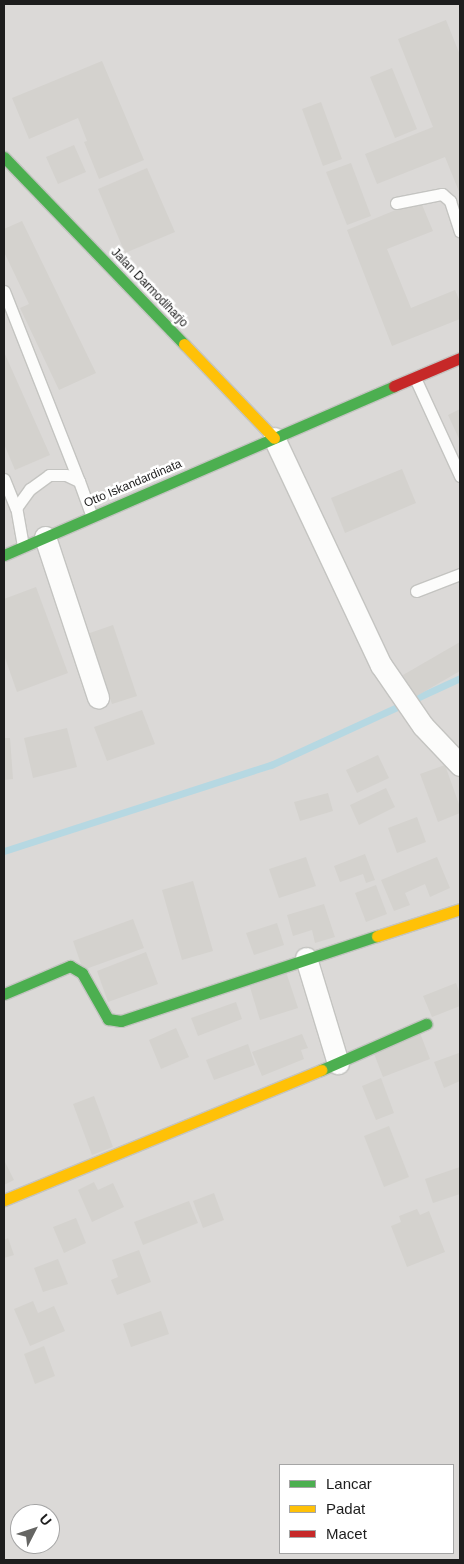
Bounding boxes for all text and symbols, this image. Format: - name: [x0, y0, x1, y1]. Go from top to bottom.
- street label: Jalan Darmodiharjo: [108, 246, 190, 330]
- street label: Otto Iskandardinata: [82, 457, 184, 511]
- legend: [279, 1464, 454, 1554]
- text: Lancar: [326, 1475, 372, 1492]
- text: Padat: [326, 1500, 365, 1517]
- north arrow: [10, 1504, 60, 1554]
- text: U: [36, 1511, 55, 1529]
- text: Macet: [326, 1525, 367, 1542]

